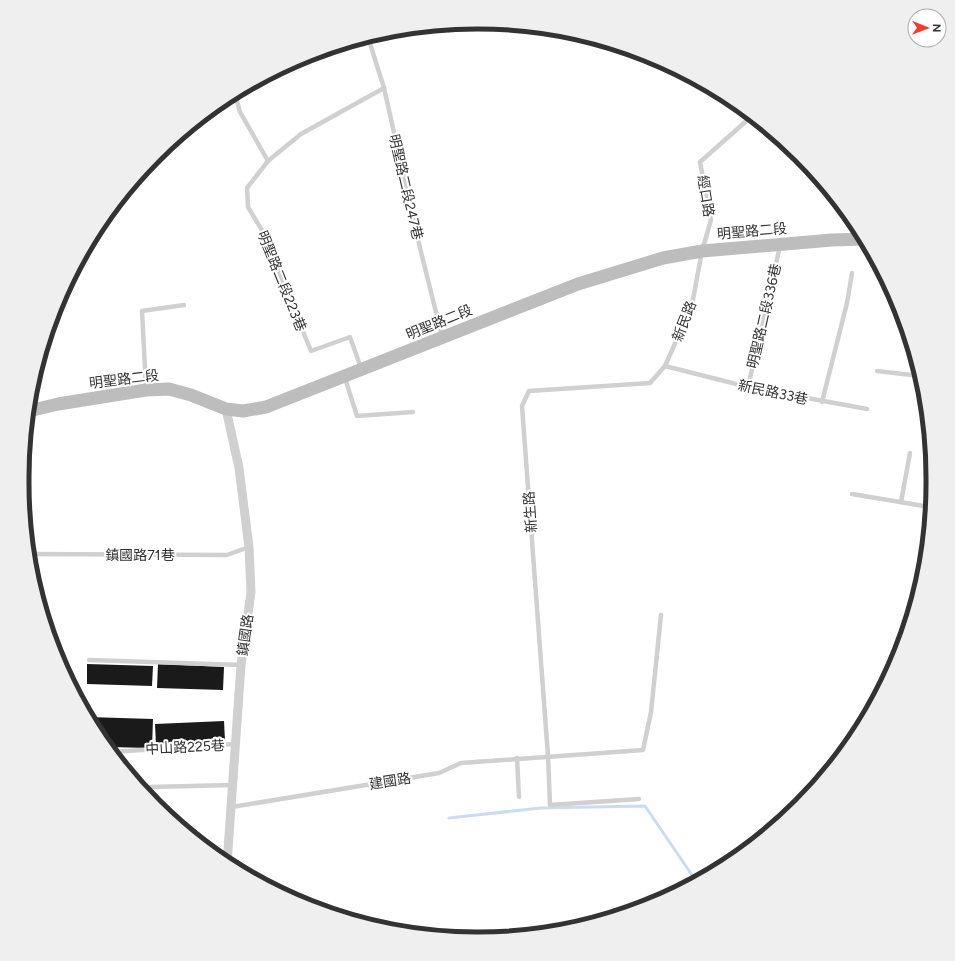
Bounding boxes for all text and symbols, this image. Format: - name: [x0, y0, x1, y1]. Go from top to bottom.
- north arrow: [907, 8, 947, 48]
- text: N: [930, 24, 943, 33]
- street label: 明聖路二段247巷: [385, 133, 426, 242]
- street label: 經口路: [694, 174, 717, 218]
- street label: 明聖路二段: [716, 220, 788, 243]
- street label: 明聖路二段223巷: [254, 228, 310, 334]
- street label: 明聖路二段336巷: [744, 262, 785, 370]
- street label: 新民路: [669, 299, 700, 344]
- street label: 明聖路二段: [404, 301, 475, 343]
- street label: 明聖路二段: [88, 367, 160, 392]
- street label: 新民路33巷: [736, 377, 810, 408]
- street label: 新生路: [521, 490, 540, 534]
- street label: 鎮國路71巷: [105, 547, 175, 564]
- street label: 鎮國路: [234, 613, 257, 657]
- street label: 中山路225巷: [145, 737, 225, 758]
- street label: 建國路: [368, 770, 412, 793]

